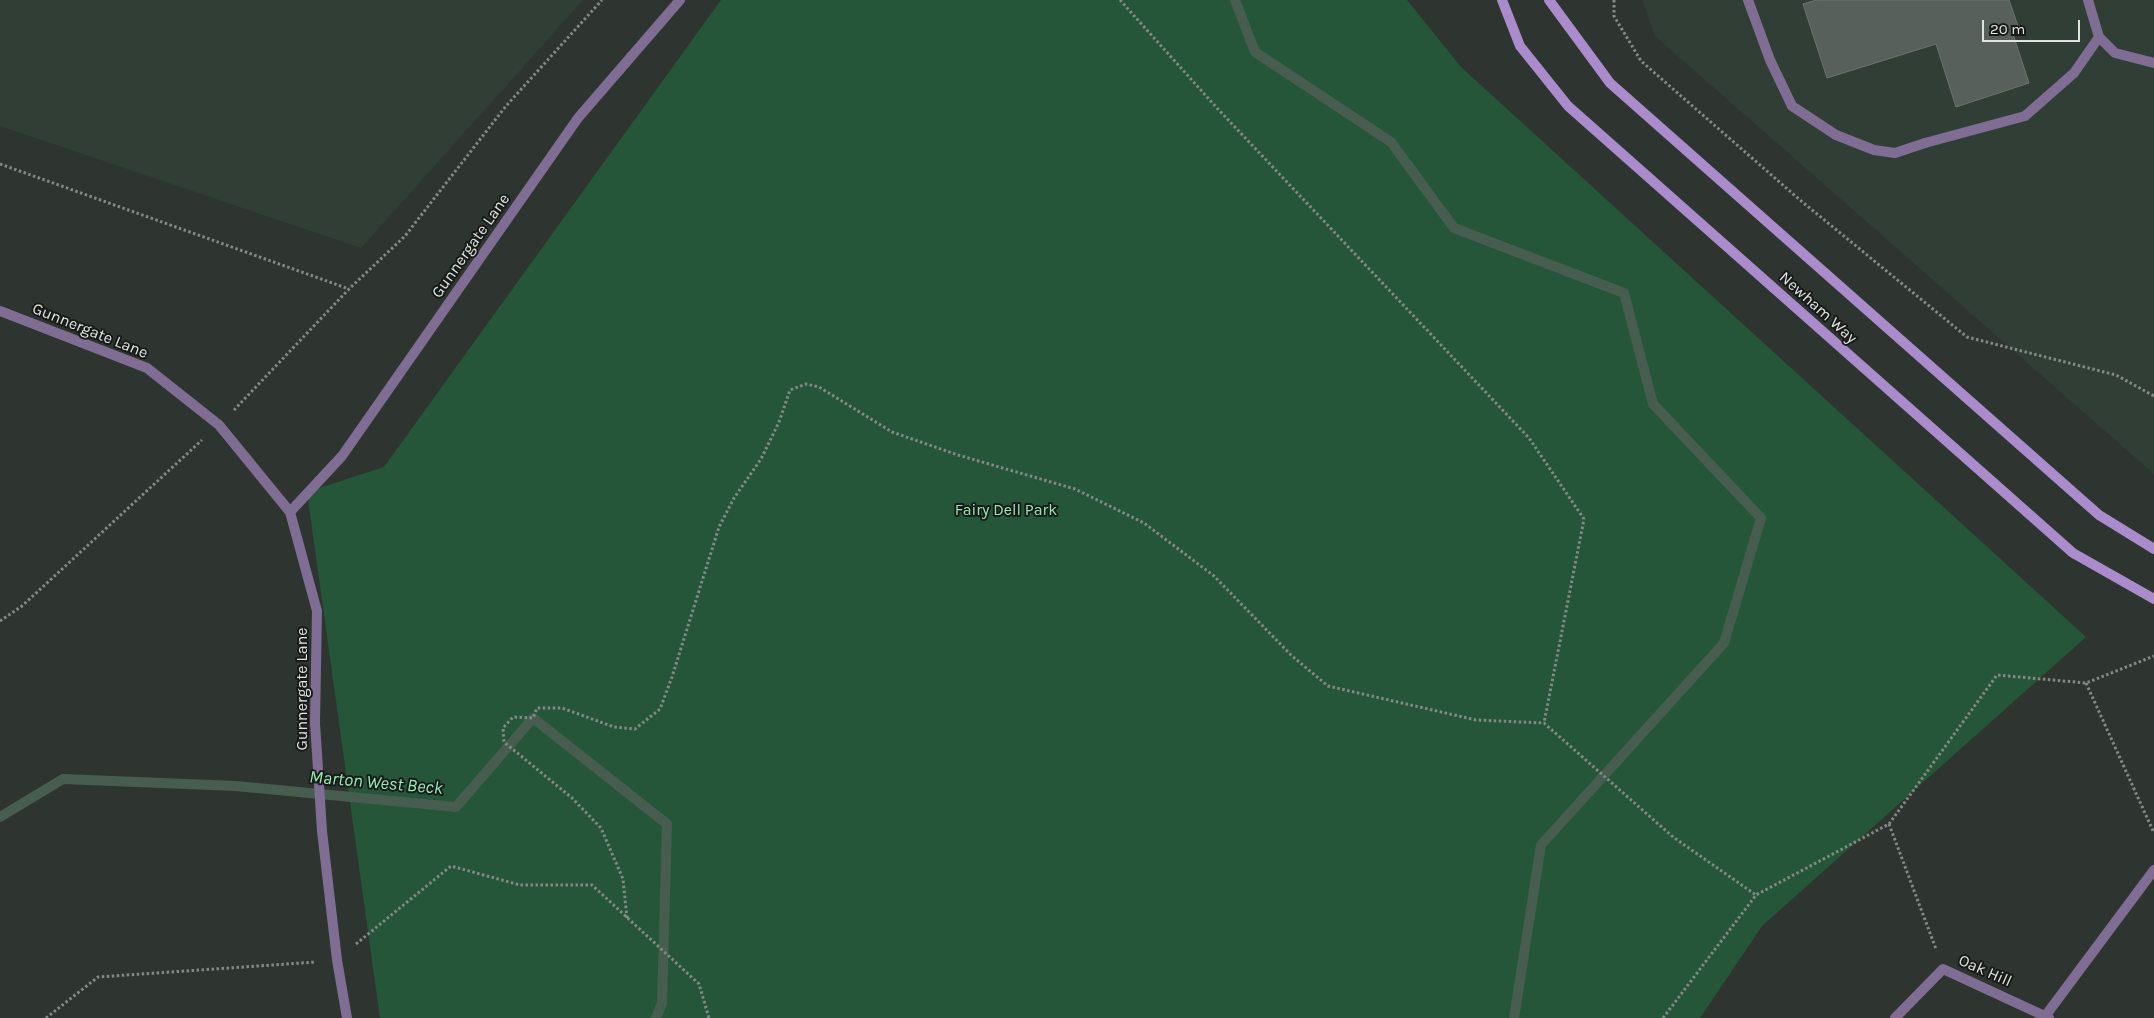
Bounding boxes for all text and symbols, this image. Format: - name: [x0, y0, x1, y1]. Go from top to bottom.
- scale bar: [1984, 10, 2082, 42]
- text: 20 m: [1990, 20, 2025, 38]
- street label: Gunnergate Lane: [428, 190, 514, 302]
- street label: Newham Way: [1775, 268, 1861, 348]
- street label: Gunnergate Lane: [29, 299, 151, 363]
- park label: Fairy Dell Park: [955, 500, 1057, 520]
- street label: Gunnergate Lane: [292, 627, 312, 751]
- water label: Marton West Beck: [308, 766, 444, 800]
- street label: Oak Hill: [1955, 951, 2015, 991]

